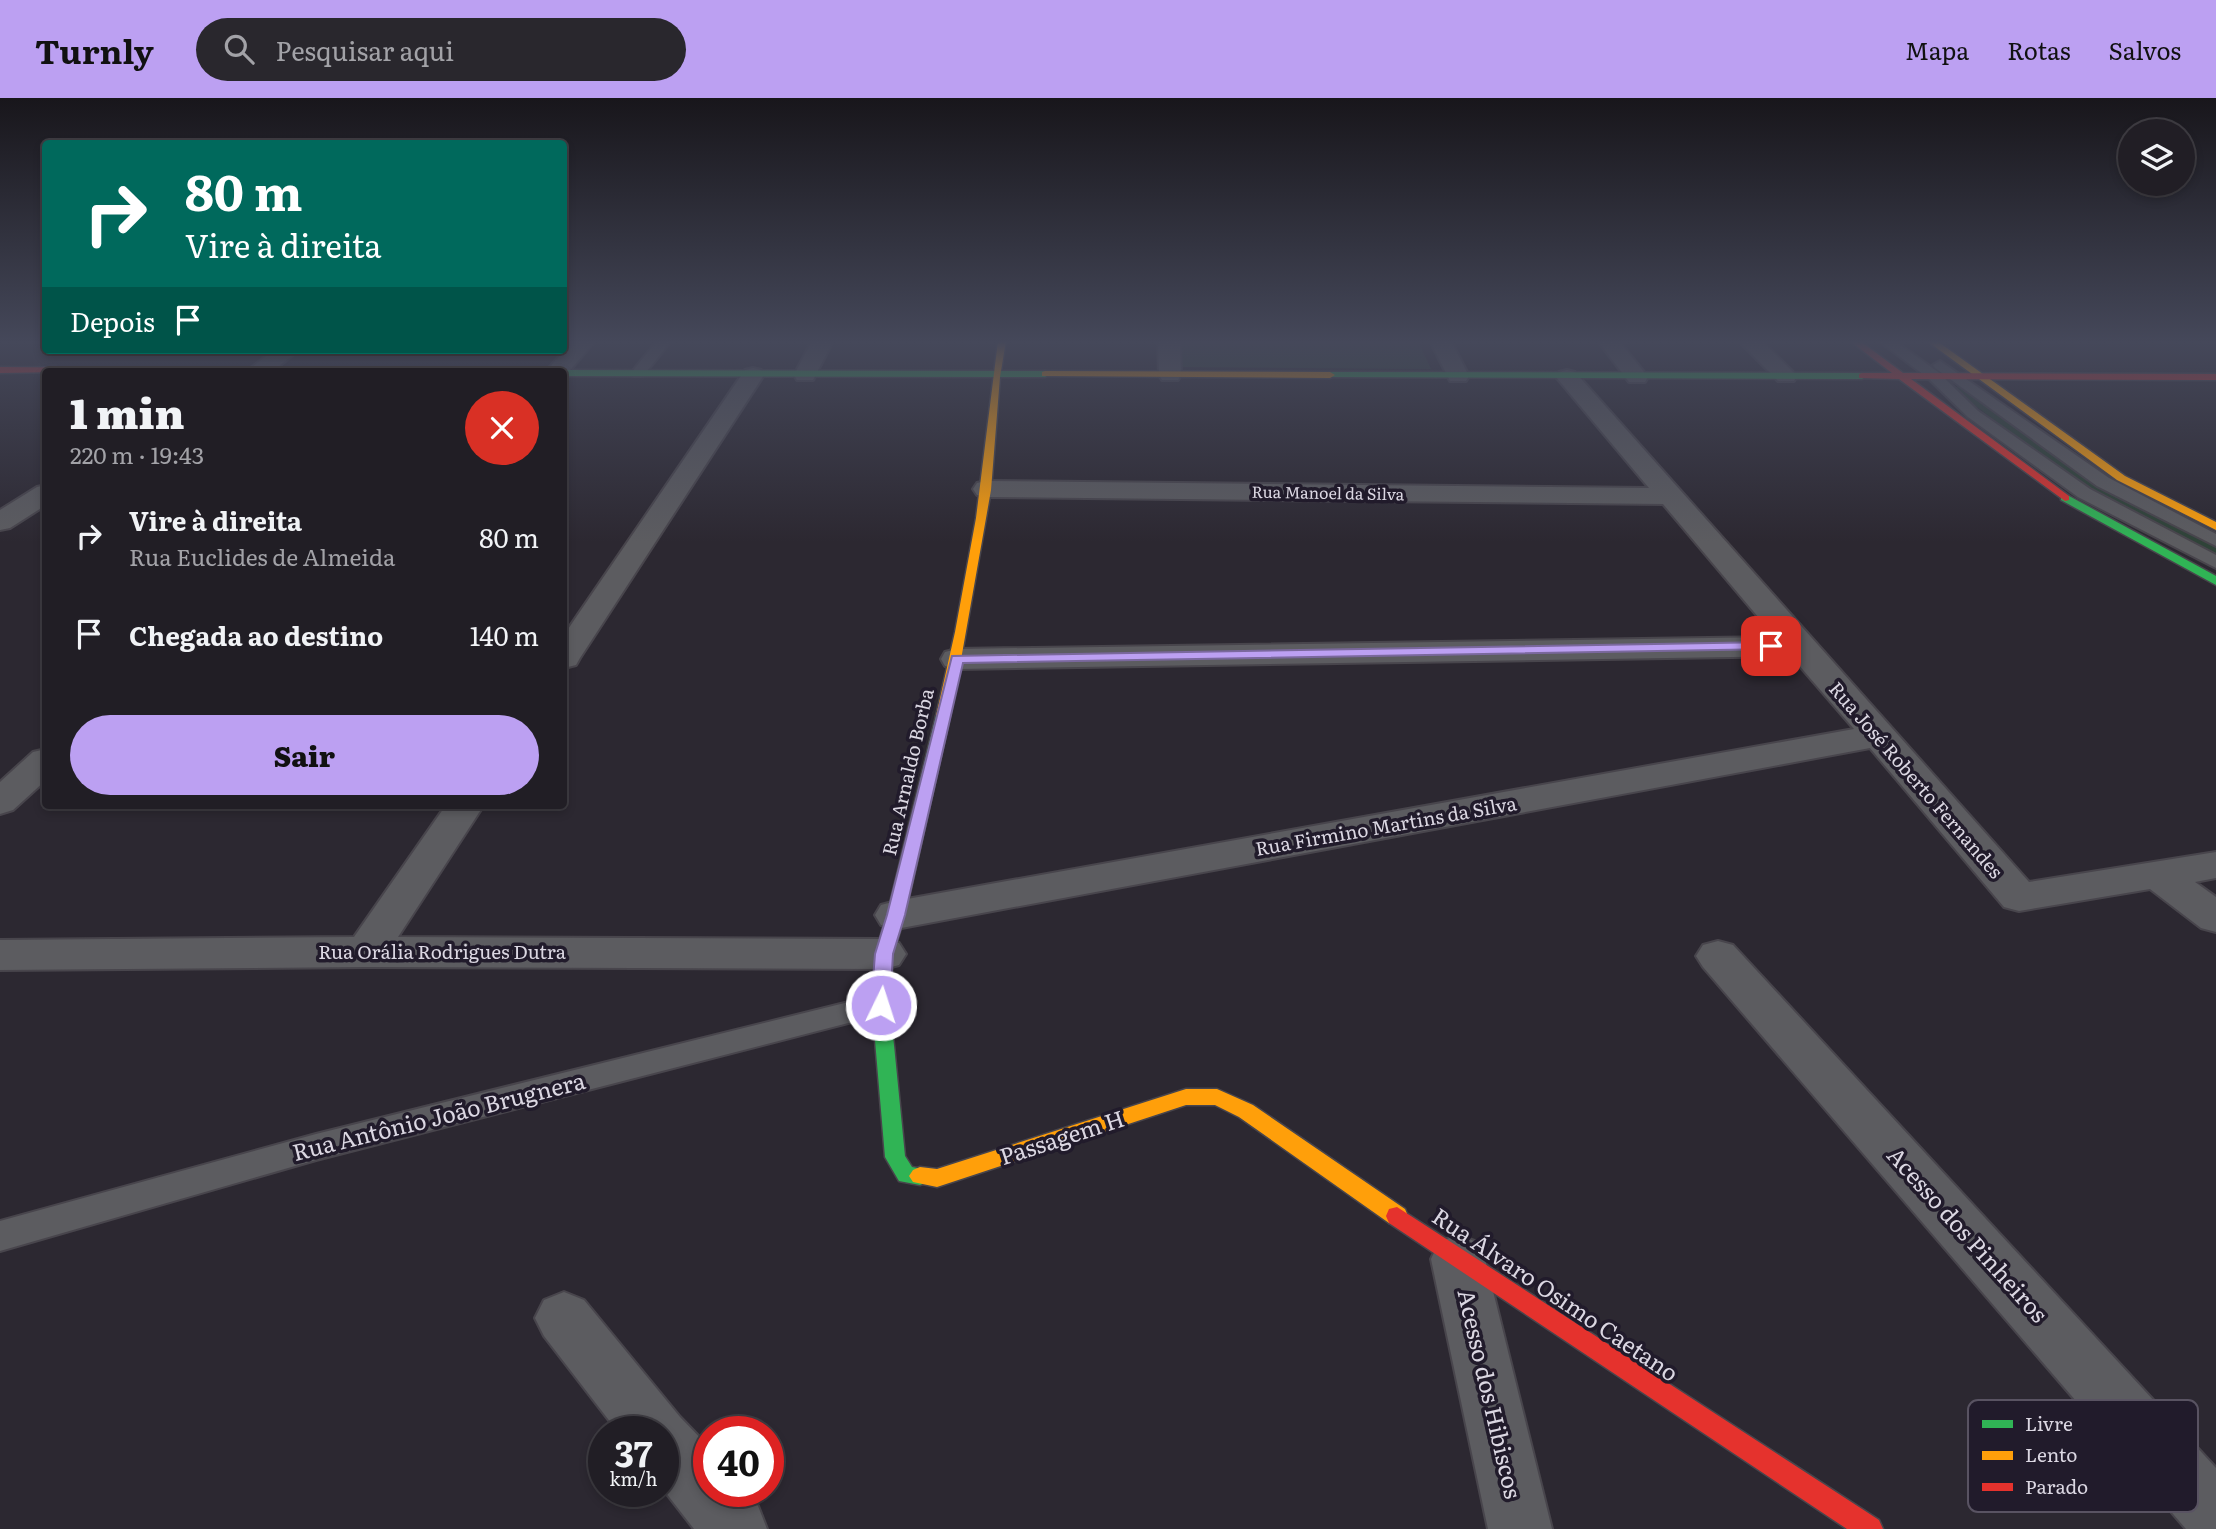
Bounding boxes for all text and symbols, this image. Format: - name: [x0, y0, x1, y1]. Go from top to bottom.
- search box: [196, 18, 686, 81]
- text: Turnly: [35, 25, 154, 74]
- icon: search: [220, 30, 258, 68]
- text: Pesquisar aqui: [276, 30, 454, 69]
- text: Mapa: [1905, 32, 1969, 67]
- text: Rotas: [2007, 32, 2071, 67]
- text: Salvos: [2109, 32, 2181, 67]
- map controls: [2118, 119, 2195, 196]
- button: layers: [2118, 119, 2195, 196]
- text: 80 m: [185, 153, 303, 226]
- icon: right: [70, 168, 161, 259]
- text: Vire à direita: [185, 220, 382, 268]
- text: Depois: [70, 301, 155, 340]
- icon: arrive: [169, 301, 207, 339]
- text: 1 min: [70, 380, 185, 442]
- button: close: [465, 391, 539, 465]
- text: 220 m · 19:43: [70, 437, 204, 471]
- street label: Rua Manoel da Silva: [1251, 479, 1405, 505]
- text: Vire à direita: [129, 500, 302, 539]
- icon: right: [70, 517, 108, 555]
- text: 80 m: [479, 517, 539, 556]
- text: Rua Euclides de Almeida: [129, 539, 395, 573]
- icon: arrive: [70, 615, 108, 653]
- text: Chegada ao destino: [129, 615, 383, 654]
- text: 140 m: [470, 615, 539, 654]
- pin: [1741, 616, 1801, 676]
- icon: arrive: [1752, 627, 1790, 665]
- street label: Rua José Roberto Fernandes: [1823, 675, 2010, 884]
- street label: Rua Arnaldo Borba: [874, 685, 940, 858]
- button: Sair: [70, 715, 539, 795]
- street label: Rua Firmino Martins da Silva: [1253, 788, 1519, 862]
- street label: Rua Orália Rodrigues Dutra: [318, 937, 567, 965]
- position arrow: [844, 968, 918, 1042]
- street label: Rua Antônio João Brugnera: [288, 1062, 589, 1168]
- street label: Passagem H: [995, 1100, 1128, 1172]
- street label: Acesso dos Pinheiros: [1880, 1138, 2057, 1329]
- street label: Rua Álvaro Osimo Caetano: [1426, 1198, 1686, 1389]
- street label: Acesso dos Hibiscos: [1450, 1285, 1532, 1502]
- legend: [1968, 1400, 2198, 1512]
- text: Livre: [2025, 1409, 2073, 1437]
- speed limit sign: 40: [693, 1416, 784, 1507]
- text: 37: [615, 1426, 652, 1478]
- text: Lento: [2025, 1440, 2078, 1468]
- text: km/h: [610, 1465, 657, 1492]
- text: Parado: [2025, 1472, 2088, 1500]

